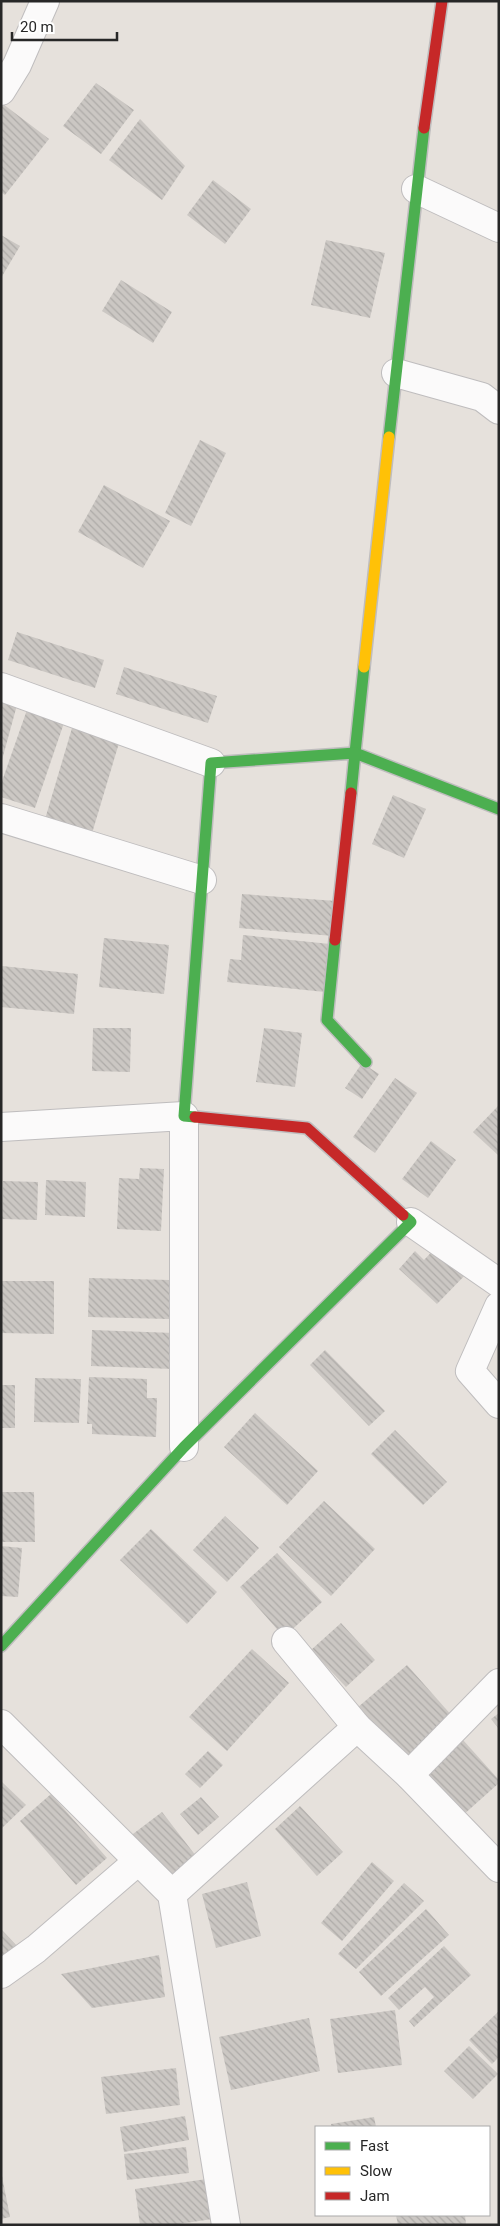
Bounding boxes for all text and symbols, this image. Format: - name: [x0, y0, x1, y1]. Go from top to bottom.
- scale bar: [12, 10, 118, 42]
- text: 20 m: [20, 18, 54, 36]
- legend: [315, 2126, 490, 2216]
- text: Fast: [360, 2137, 389, 2155]
- text: Slow: [360, 2162, 392, 2180]
- text: Jam: [360, 2187, 390, 2205]

